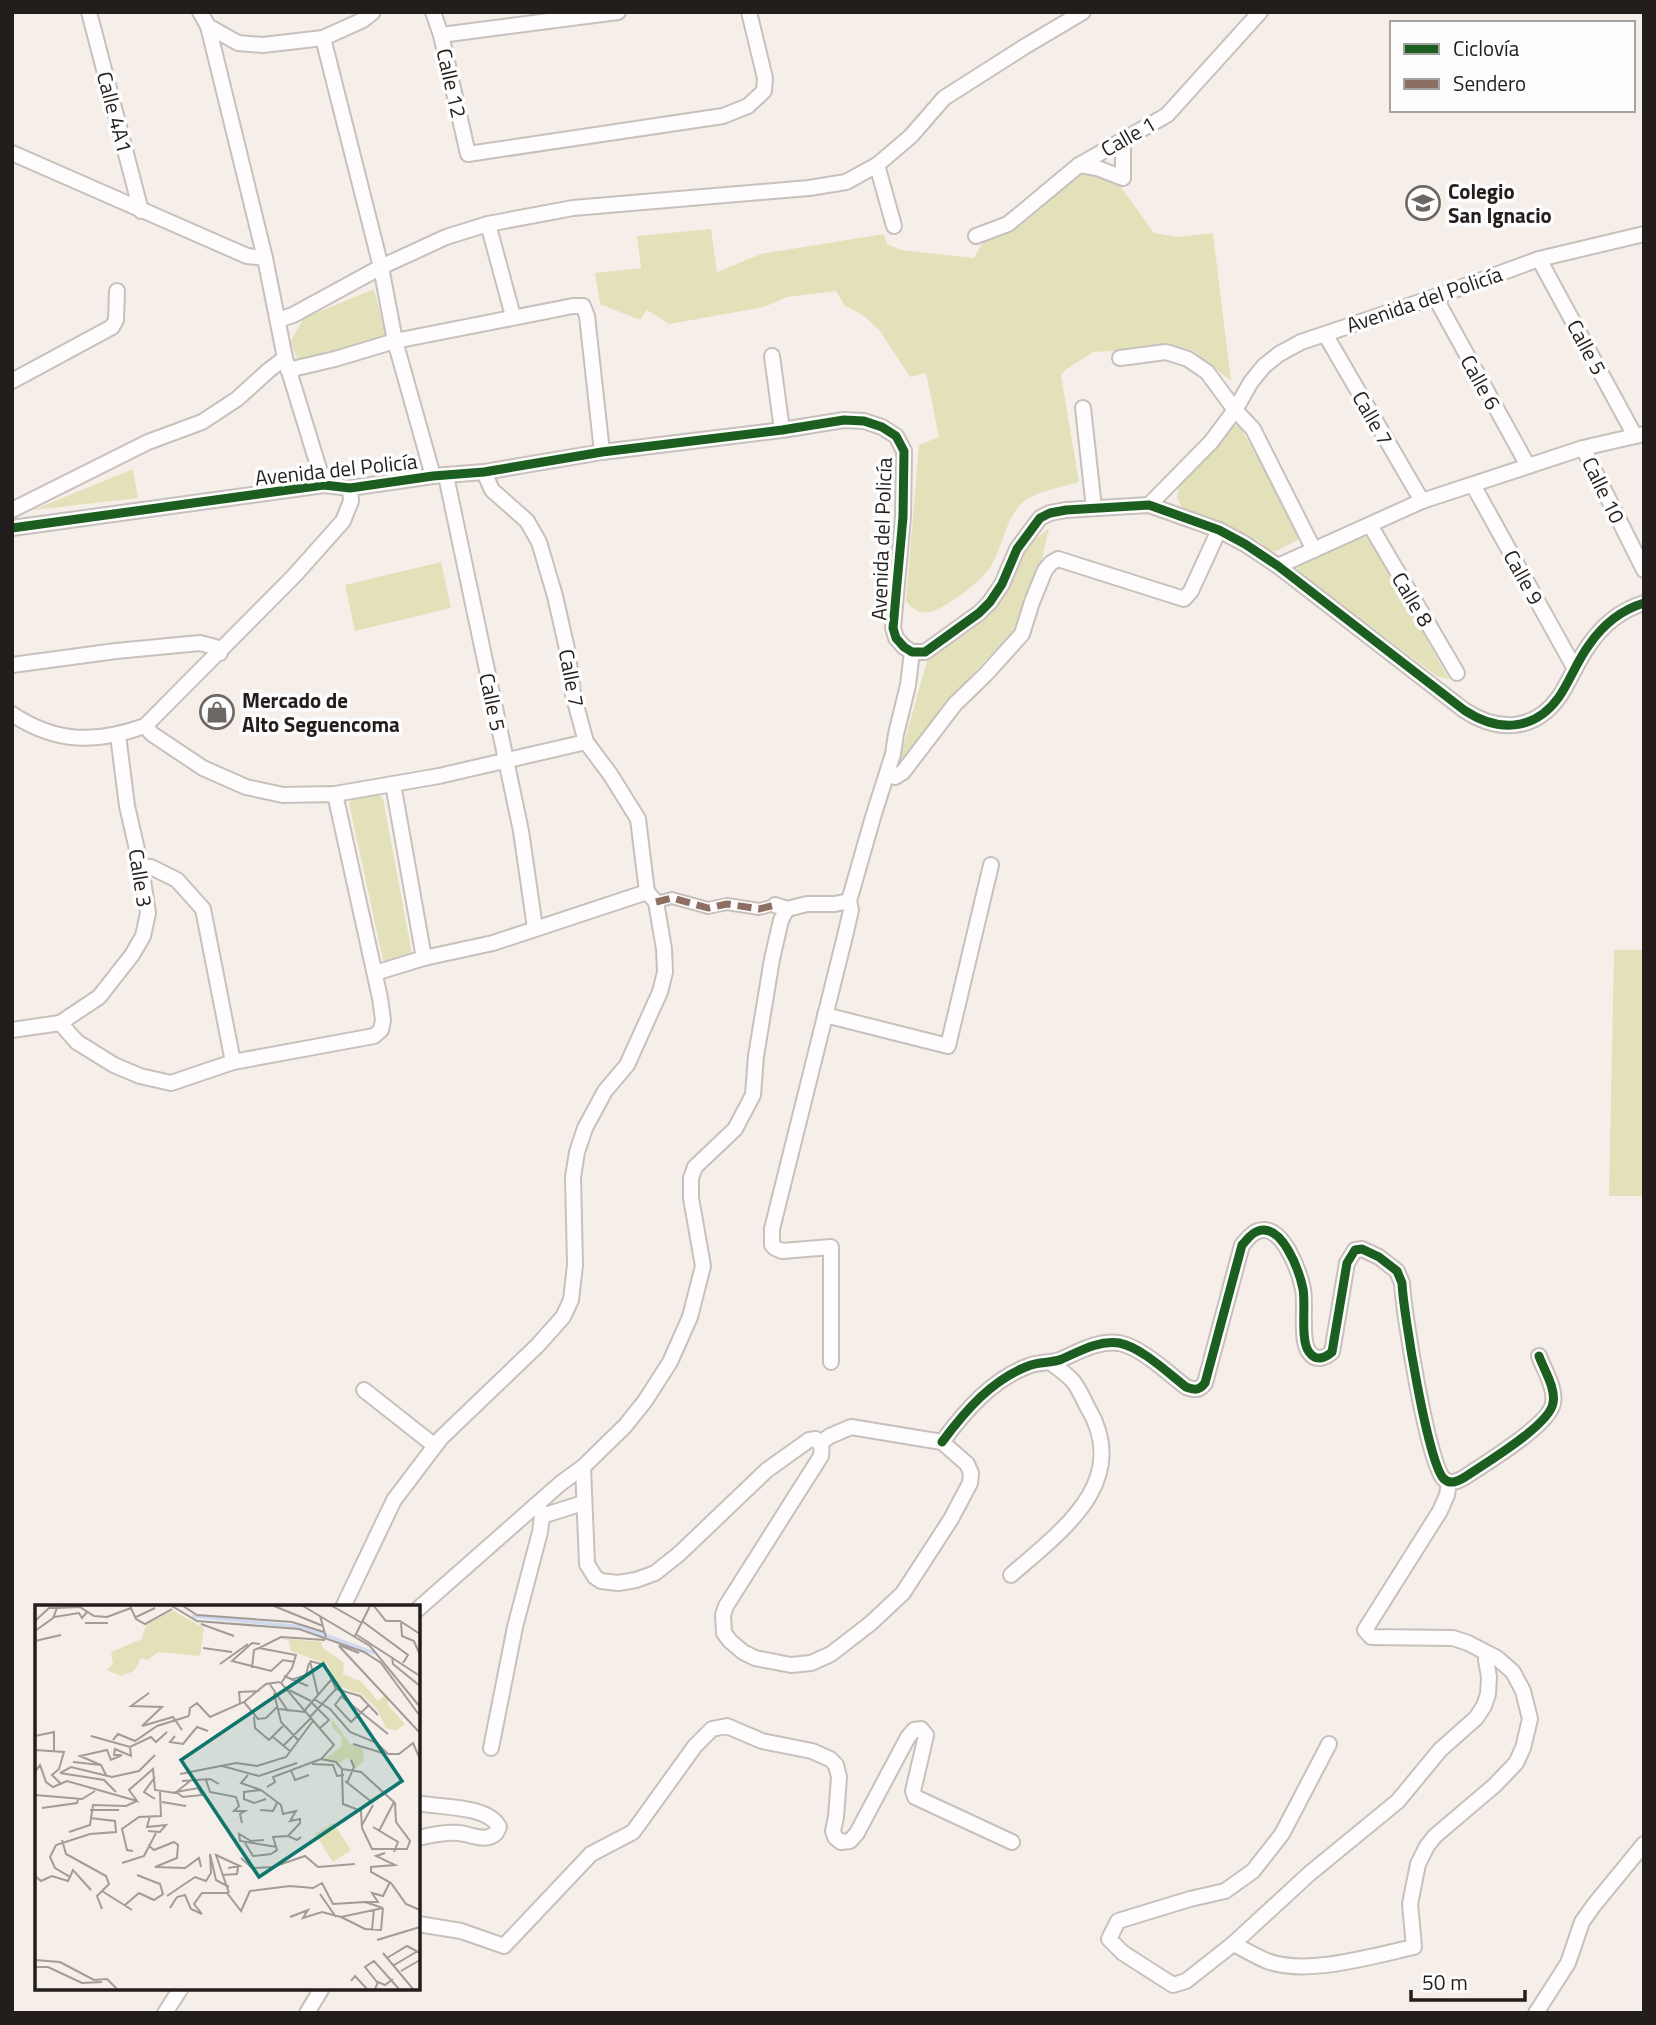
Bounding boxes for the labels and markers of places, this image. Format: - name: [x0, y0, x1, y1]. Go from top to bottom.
- place label: Colegio San Ignacio: [1448, 175, 1552, 231]
- school or university icon: Colegio San Ignacio: [1404, 184, 1442, 222]
- place label: Mercado de Alto Seguencoma: [242, 684, 400, 740]
- shop icon: Mercado de Alto Seguencoma: [198, 693, 236, 731]

